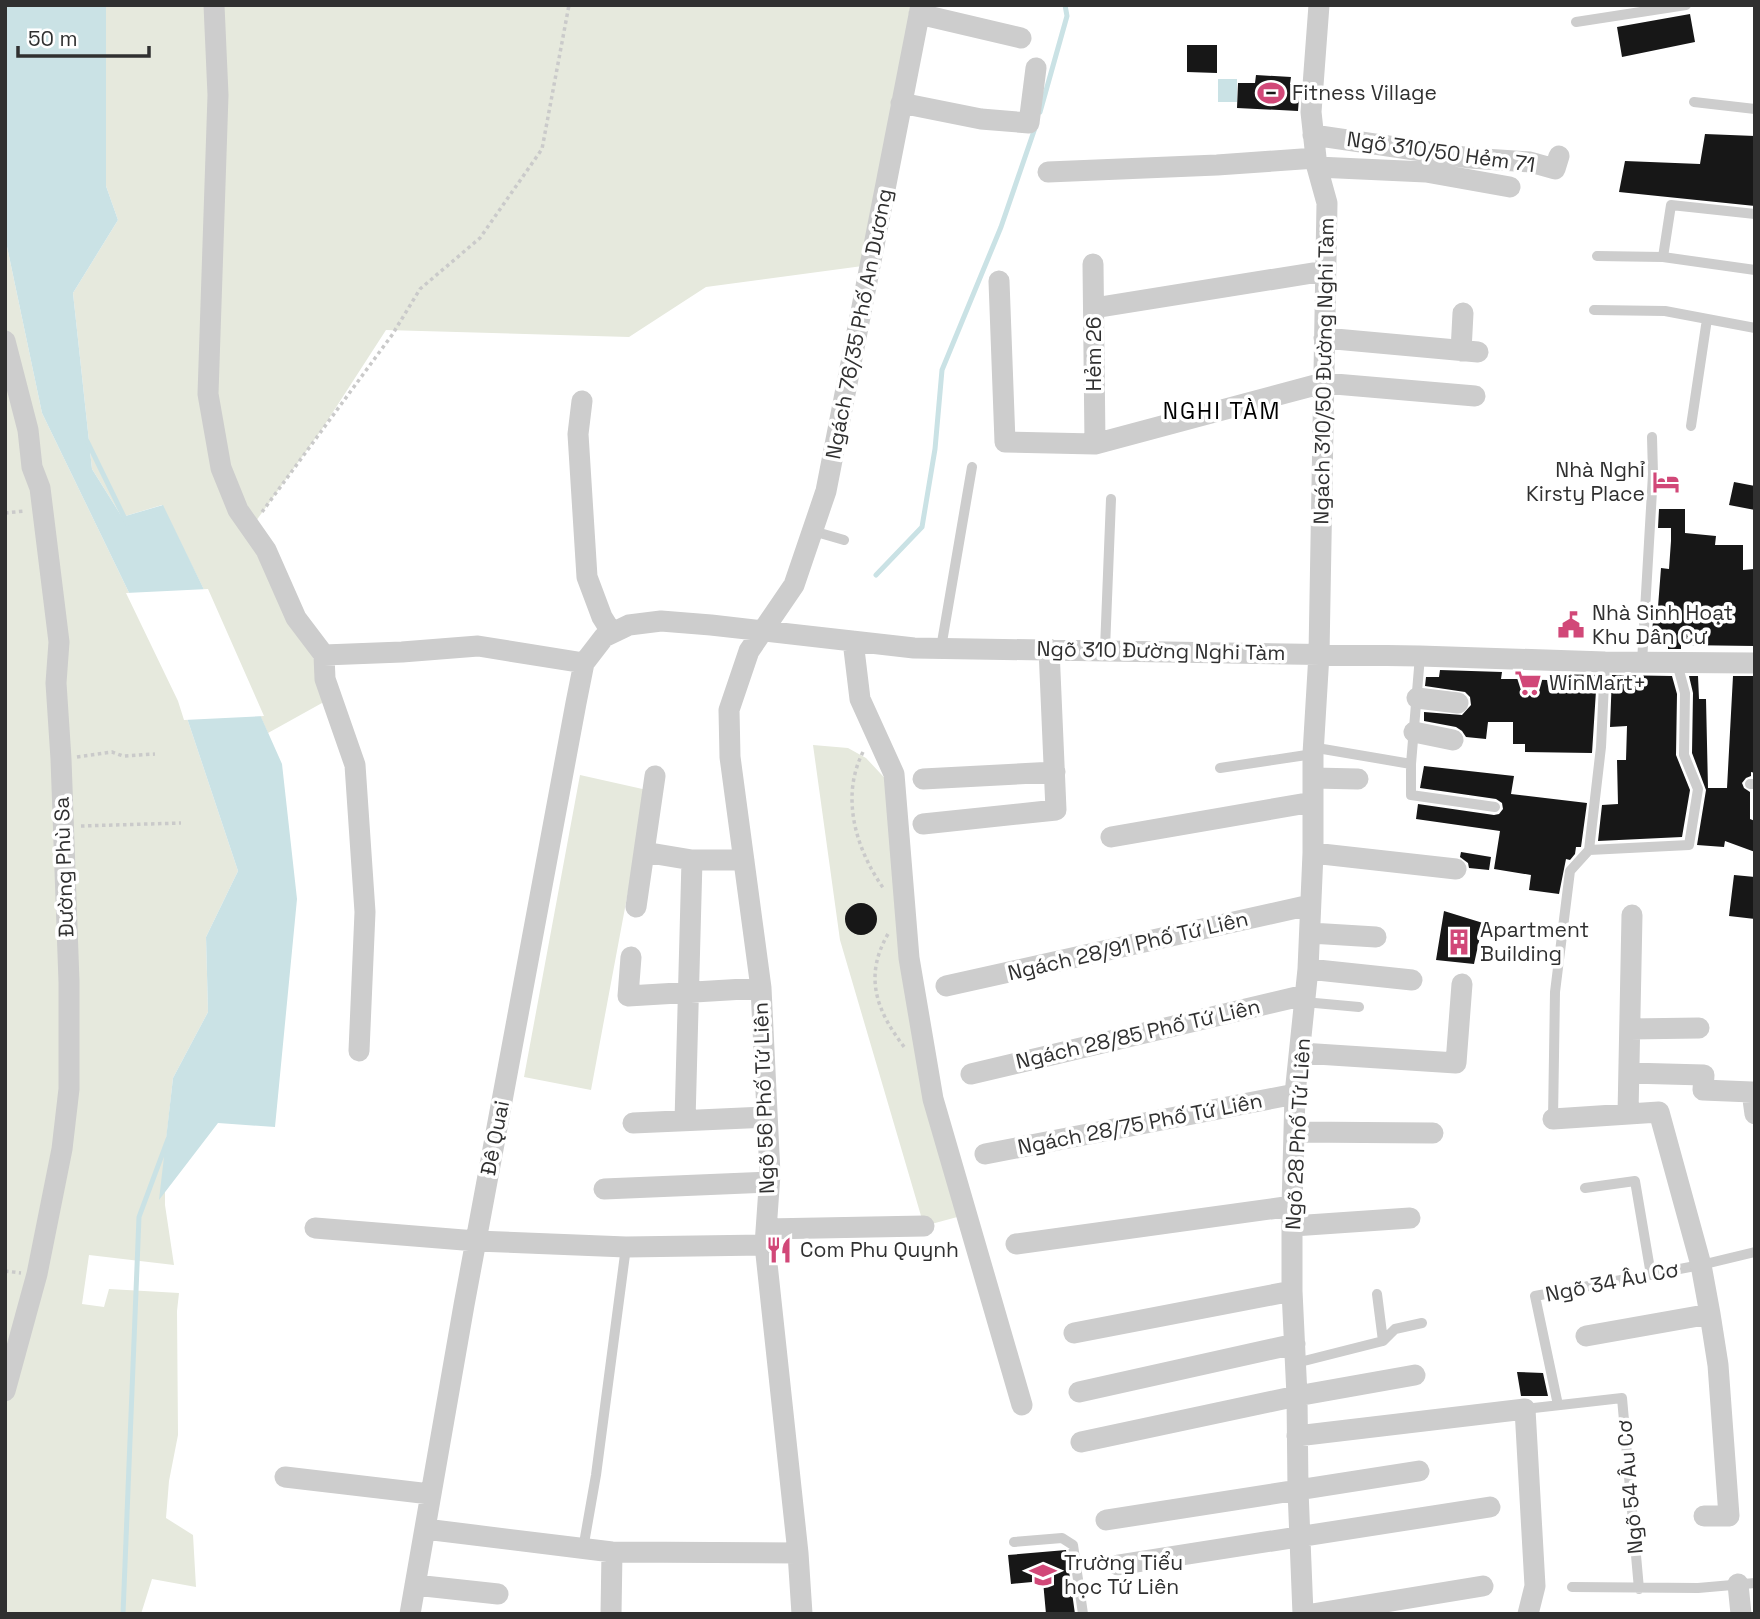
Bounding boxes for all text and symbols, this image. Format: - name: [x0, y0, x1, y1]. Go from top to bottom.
- scale bar: [18, 14, 149, 58]
- text: 50 m: [28, 25, 78, 52]
- sports icon: Fitness Village: [1256, 78, 1286, 108]
- place label: Fitness Village: [1292, 79, 1437, 106]
- street label: Ngõ 310/50 Hẻm 71: [1345, 125, 1537, 178]
- street label: Ngách 76/35 Phố An Dương: [819, 186, 898, 461]
- street label: Ngách 310/50 Đường Nghi Tàm: [1307, 217, 1340, 525]
- street label: Hẻm 26: [1080, 316, 1107, 392]
- district label: NGHI TÀM: [1163, 396, 1281, 426]
- place label: Nhà Nghỉ Kirsty Place: [1526, 456, 1646, 507]
- hotel icon: Nhà Nghỉ Kirsty Place: [1651, 467, 1681, 497]
- place label: Nhà Sinh Hoạt Khu Dân Cư: [1592, 599, 1733, 650]
- public building icon: Nhà Sinh Hoạt Khu Dân Cư: [1556, 610, 1586, 640]
- street label: Ngõ 310 Đường Nghi Tàm: [1036, 635, 1286, 666]
- supermarket icon: WinMart+: [1513, 668, 1543, 698]
- place label: WinMart+: [1549, 669, 1646, 696]
- street label: Đường Phù Sa: [48, 796, 79, 938]
- street label: Ngách 28/91 Phố Tứ Liên: [1005, 905, 1251, 986]
- place label: Apartment Building: [1480, 916, 1589, 967]
- building icon: Apartment Building: [1444, 927, 1474, 957]
- street label: Ngách 28/85 Phố Tứ Liên: [1013, 992, 1263, 1075]
- street label: Ngõ 56 Phố Tứ Liên: [747, 1002, 780, 1194]
- street label: Ngõ 28 Phố Tứ Liên: [1279, 1037, 1316, 1231]
- street label: Ngách 28/75 Phố Tứ Liên: [1015, 1087, 1265, 1160]
- street label: Đê Quai: [474, 1098, 515, 1178]
- restaurant icon: Com Phu Quynh: [764, 1235, 794, 1265]
- place label: Com Phu Quynh: [800, 1236, 959, 1263]
- street label: Ngõ 34 Âu Cơ: [1543, 1255, 1681, 1308]
- street label: Ngõ 54 Âu Cơ: [1610, 1419, 1649, 1555]
- place label: Trường Tiểu học Tứ Liên: [1064, 1549, 1183, 1600]
- school or university icon: Trường Tiểu học Tứ Liên: [1028, 1560, 1058, 1590]

